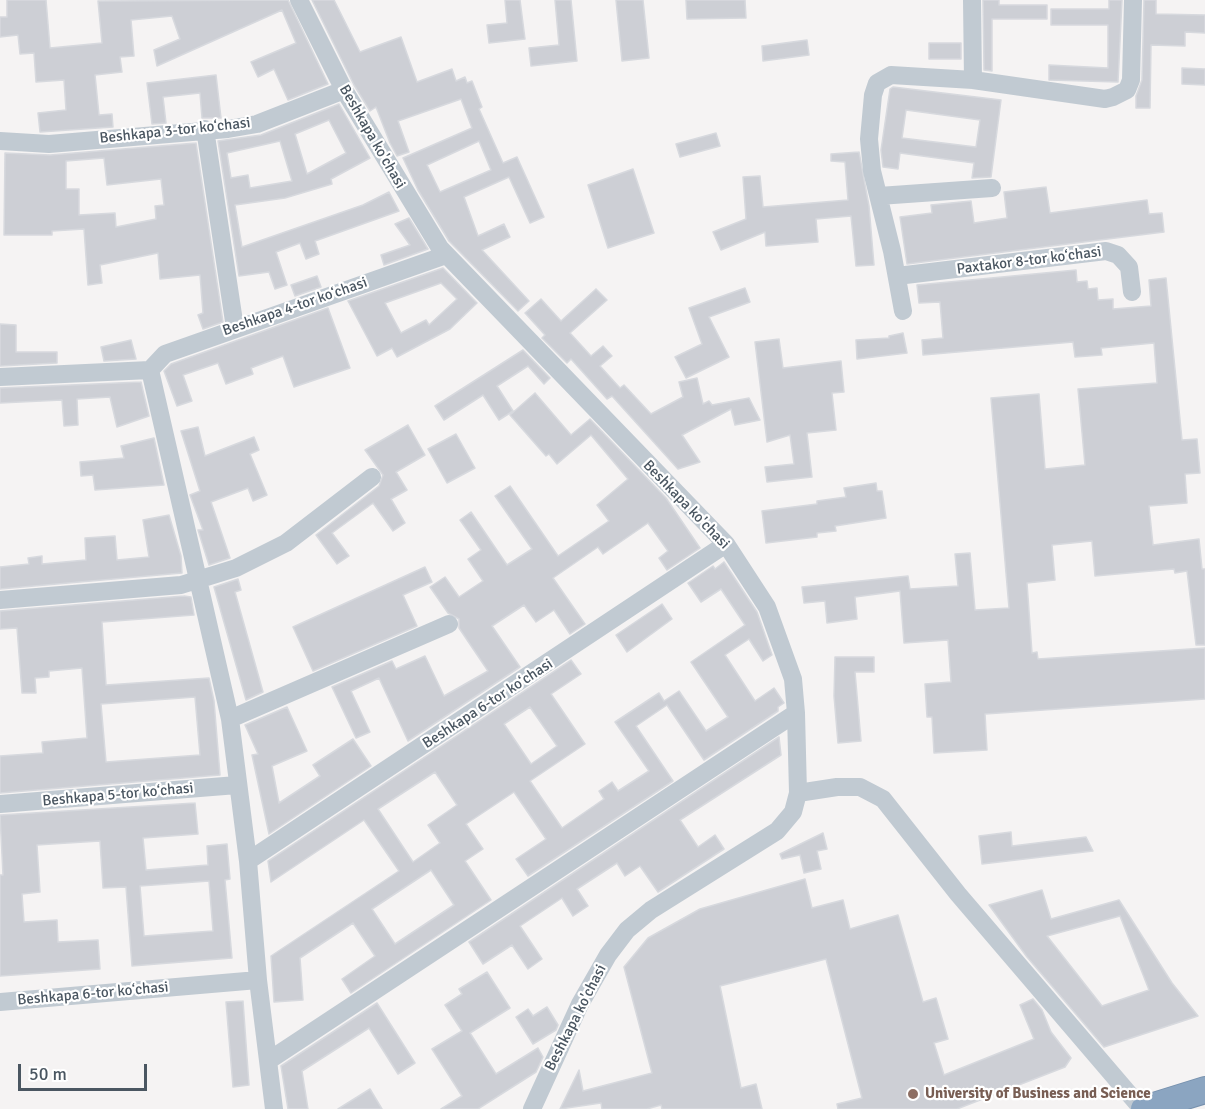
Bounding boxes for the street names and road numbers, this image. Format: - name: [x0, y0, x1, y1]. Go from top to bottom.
- street label: Beshkapa ko'chasi: [335, 82, 409, 192]
- street label: Beshkapa 3-tor koʻchasi: [99, 114, 251, 148]
- street label: Paxtakor 8-tor koʻchasi: [956, 243, 1102, 279]
- street label: Beshkapa 4-tor koʻchasi: [220, 274, 370, 340]
- street label: Beshkapa ko'chasi: [639, 457, 733, 553]
- street label: Beshkapa 6-tor koʻchasi: [420, 655, 556, 753]
- street label: Beshkapa 5-tor koʻchasi: [42, 779, 194, 811]
- street label: Beshkapa ko'chasi: [541, 962, 611, 1074]
- street label: Beshkapa 6-tor koʻchasi: [17, 978, 169, 1010]

